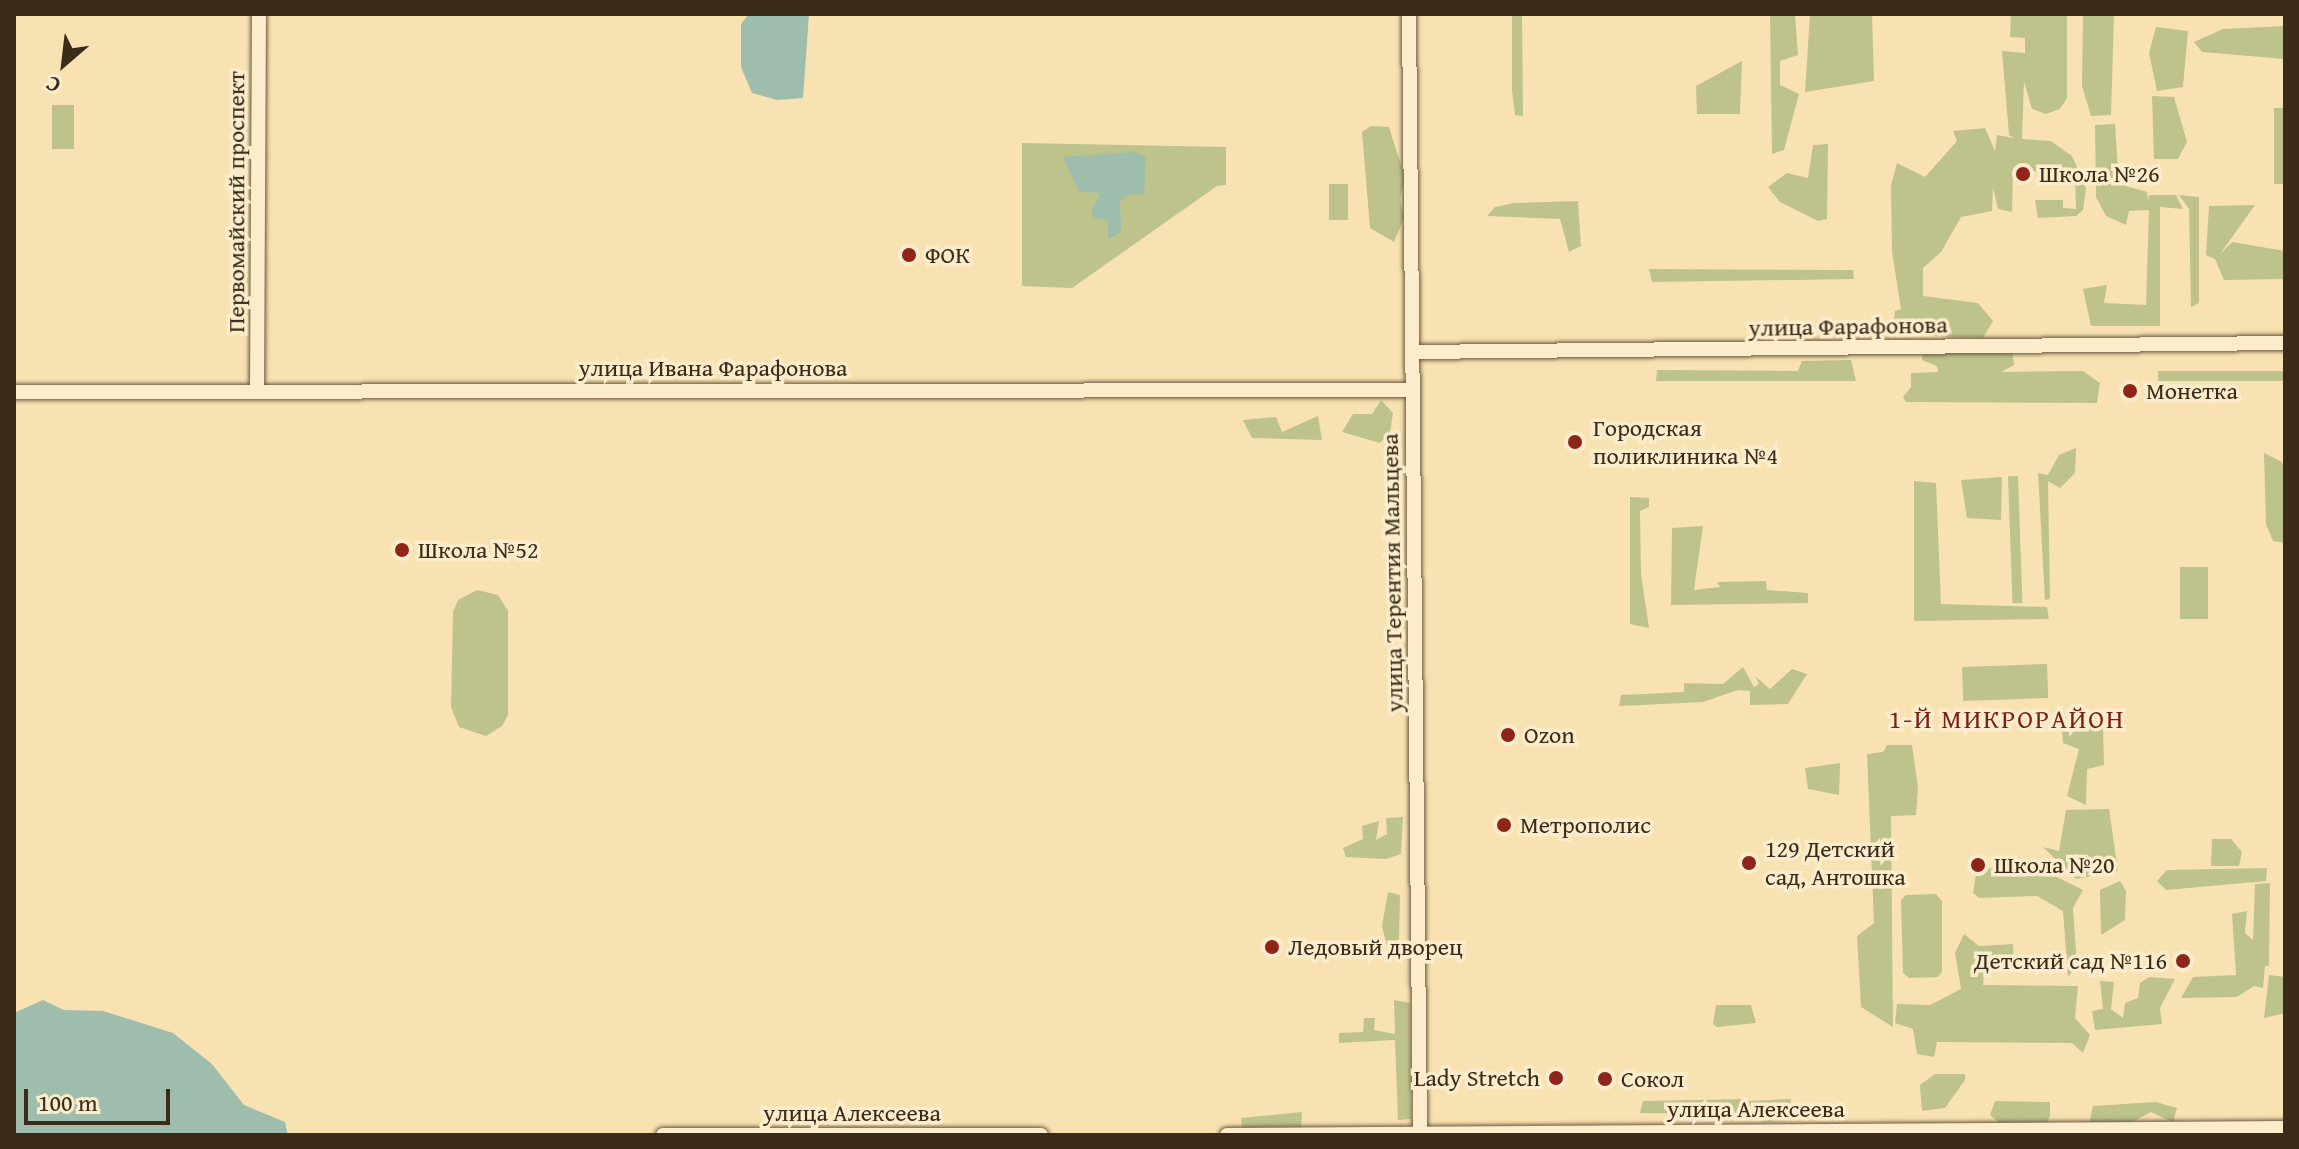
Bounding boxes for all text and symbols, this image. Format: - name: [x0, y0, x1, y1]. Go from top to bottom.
- north arrow: [24, 24, 104, 104]
- text: С: [40, 68, 66, 102]
- street label: Первомайский проспект: [222, 71, 250, 333]
- place label: Школа №26: [2039, 160, 2160, 188]
- marker: Школа №26: [2014, 165, 2032, 183]
- place label: ФОК: [925, 241, 970, 269]
- marker: ФОК: [900, 246, 918, 264]
- street label: улица Фарафонова: [1748, 310, 1948, 342]
- street label: улица Ивана Фарафонова: [578, 354, 848, 382]
- place label: Монетка: [2146, 377, 2238, 405]
- marker: Монетка: [2121, 382, 2139, 400]
- place label: Городская поликлиника №4: [1593, 414, 1778, 470]
- marker: Городская поликлиника №4: [1564, 431, 1586, 453]
- street label: улица Терентия Мальцева: [1375, 433, 1409, 713]
- place label: Школа №52: [418, 536, 539, 564]
- marker: Школа №52: [393, 541, 411, 559]
- district label: 1-Й МИКРОРАЙОН: [1889, 703, 2125, 735]
- place label: Ozon: [1524, 721, 1575, 749]
- marker: Ozon: [1499, 726, 1517, 744]
- place label: Метрополис: [1520, 811, 1651, 839]
- marker: Метрополис: [1495, 816, 1513, 834]
- place label: 129 Детский сад, Антошка: [1765, 835, 1906, 891]
- place label: Школа №20: [1994, 851, 2115, 879]
- marker: 129 Детский сад, Антошка: [1740, 854, 1758, 872]
- marker: Школа №20: [1969, 856, 1987, 874]
- place label: Ледовый дворец: [1288, 933, 1463, 961]
- marker: Ледовый дворец: [1263, 938, 1281, 956]
- place label: Детский сад №116: [1974, 947, 2167, 975]
- marker: Детский сад №116: [2174, 952, 2192, 970]
- place label: Lady Stretch: [1414, 1064, 1540, 1092]
- place label: Сокол: [1621, 1065, 1684, 1093]
- marker: Lady Stretch: [1547, 1069, 1565, 1087]
- marker: Сокол: [1596, 1070, 1614, 1088]
- scale bar: [28, 1073, 174, 1123]
- text: 100 m: [38, 1085, 98, 1120]
- street label: улица Алексеева: [1667, 1095, 1845, 1123]
- street label: улица Алексеева: [763, 1099, 941, 1127]

